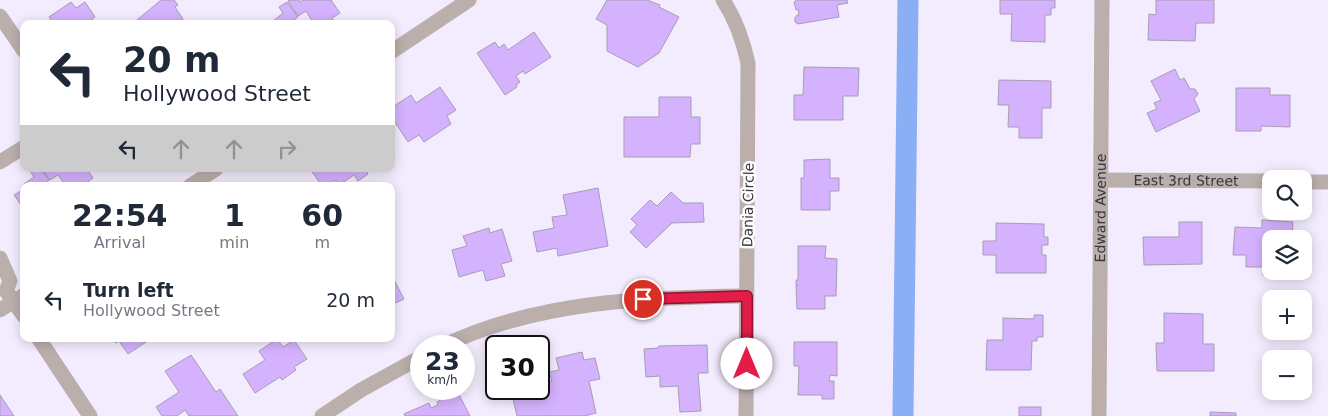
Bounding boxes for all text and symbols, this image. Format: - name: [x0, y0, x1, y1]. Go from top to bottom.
- icon: left: [40, 40, 105, 105]
- text: 20 m: [123, 40, 220, 80]
- text: Hollywood Street: [123, 81, 311, 106]
- icon: left: [114, 135, 142, 163]
- icon: ahead: [167, 135, 195, 163]
- icon: ahead: [220, 135, 248, 163]
- icon: right: [273, 135, 301, 163]
- street label: Edward Avenue: [1092, 154, 1109, 262]
- street label: Dania Circle: [739, 163, 757, 247]
- map controls: [1262, 170, 1312, 400]
- button: search: [1262, 170, 1312, 220]
- street label: East 3rd Street: [1133, 172, 1239, 189]
- text: 22:54: [72, 198, 167, 233]
- text: 1: [224, 198, 245, 233]
- text: 60: [301, 198, 343, 233]
- button: layers: [1262, 230, 1312, 280]
- text: Arrival: [94, 233, 146, 252]
- text: min: [219, 233, 249, 252]
- text: m: [314, 233, 330, 252]
- pin: [622, 278, 664, 320]
- text: Turn left: [83, 279, 174, 301]
- icon: arrive: [629, 285, 657, 313]
- icon: left: [40, 286, 68, 314]
- text: 20 m: [326, 289, 375, 311]
- button: +: [1262, 290, 1312, 340]
- text: Hollywood Street: [83, 301, 220, 320]
- speed limit sign: 30: [485, 335, 550, 400]
- position arrow: [720, 337, 772, 389]
- text: 23: [425, 347, 460, 376]
- button: −: [1262, 350, 1312, 400]
- text: km/h: [427, 373, 458, 387]

